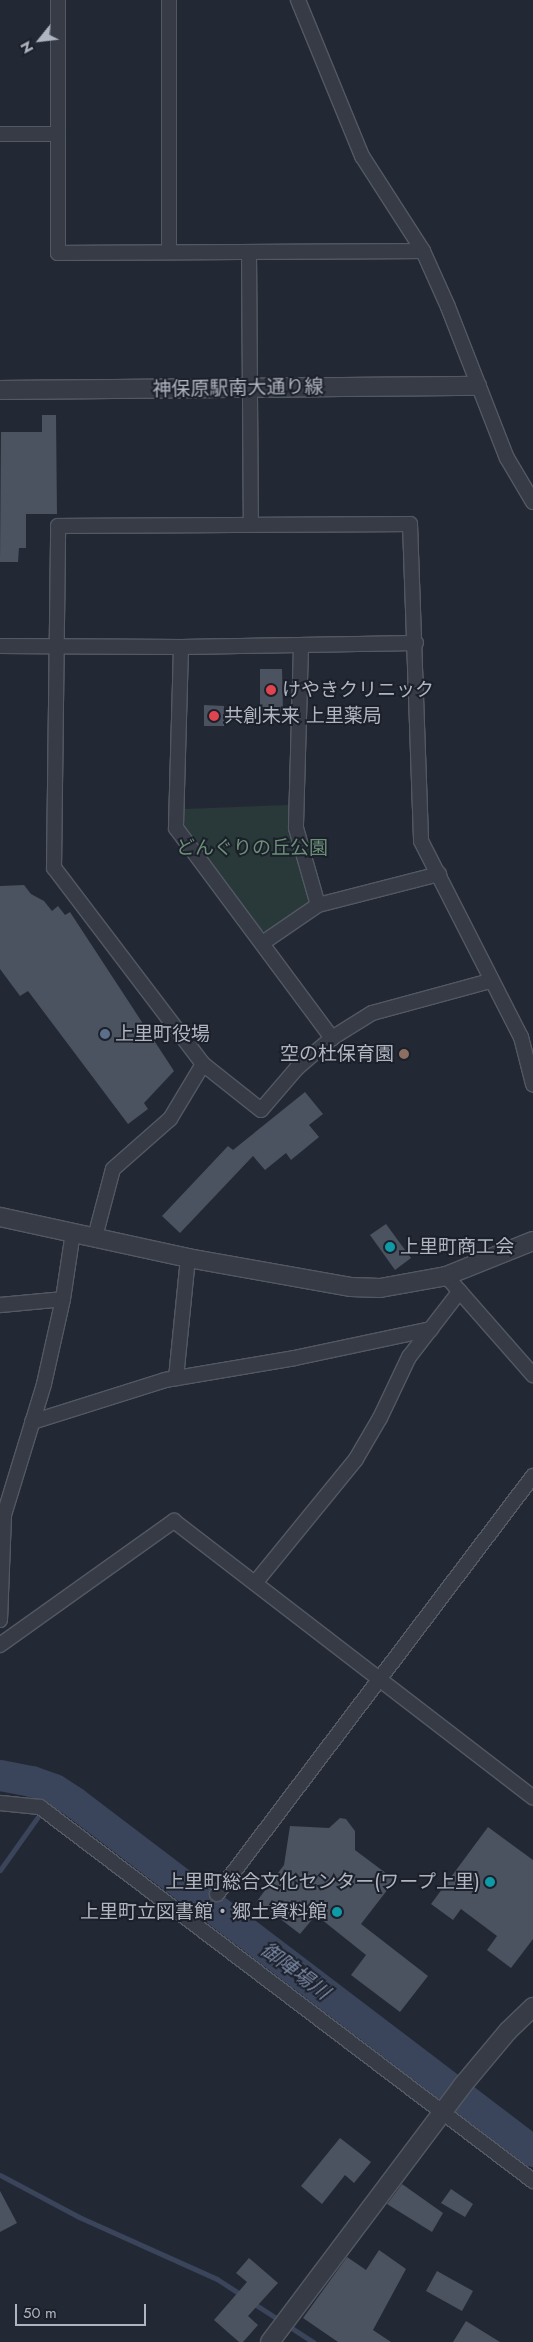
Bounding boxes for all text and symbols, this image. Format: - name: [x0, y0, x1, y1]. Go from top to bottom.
- north arrow: [15, 15, 65, 65]
- text: N: [15, 38, 38, 57]
- street label: 神保原駅南大通り線: [152, 375, 324, 401]
- place label: けやきクリニック: [282, 679, 434, 701]
- marker: けやきクリニック: [264, 683, 278, 697]
- place label: 共創未来 上里薬局: [224, 705, 382, 727]
- marker: 共創未来 上里薬局: [208, 710, 220, 722]
- park label: どんぐりの丘公園: [176, 837, 328, 859]
- place label: 上里町役場: [115, 1023, 210, 1045]
- marker: 上里町役場: [99, 1028, 111, 1040]
- place label: 空の杜保育園: [280, 1043, 394, 1065]
- marker: 空の杜保育園: [398, 1048, 410, 1060]
- place label: 上里町商工会: [400, 1236, 514, 1258]
- marker: 上里町商工会: [384, 1241, 396, 1253]
- place label: 上里町総合文化センター(ワープ上里): [164, 1871, 480, 1893]
- marker: 上里町総合文化センター(ワープ上里): [484, 1876, 496, 1888]
- place label: 上里町立図書館・郷土資料館: [80, 1901, 327, 1923]
- marker: 上里町立図書館・郷土資料館: [331, 1906, 343, 1918]
- water label: 御陣場川: [256, 1937, 334, 2005]
- scale bar: [18, 2294, 149, 2326]
- text: 50 m: [23, 2302, 57, 2324]

